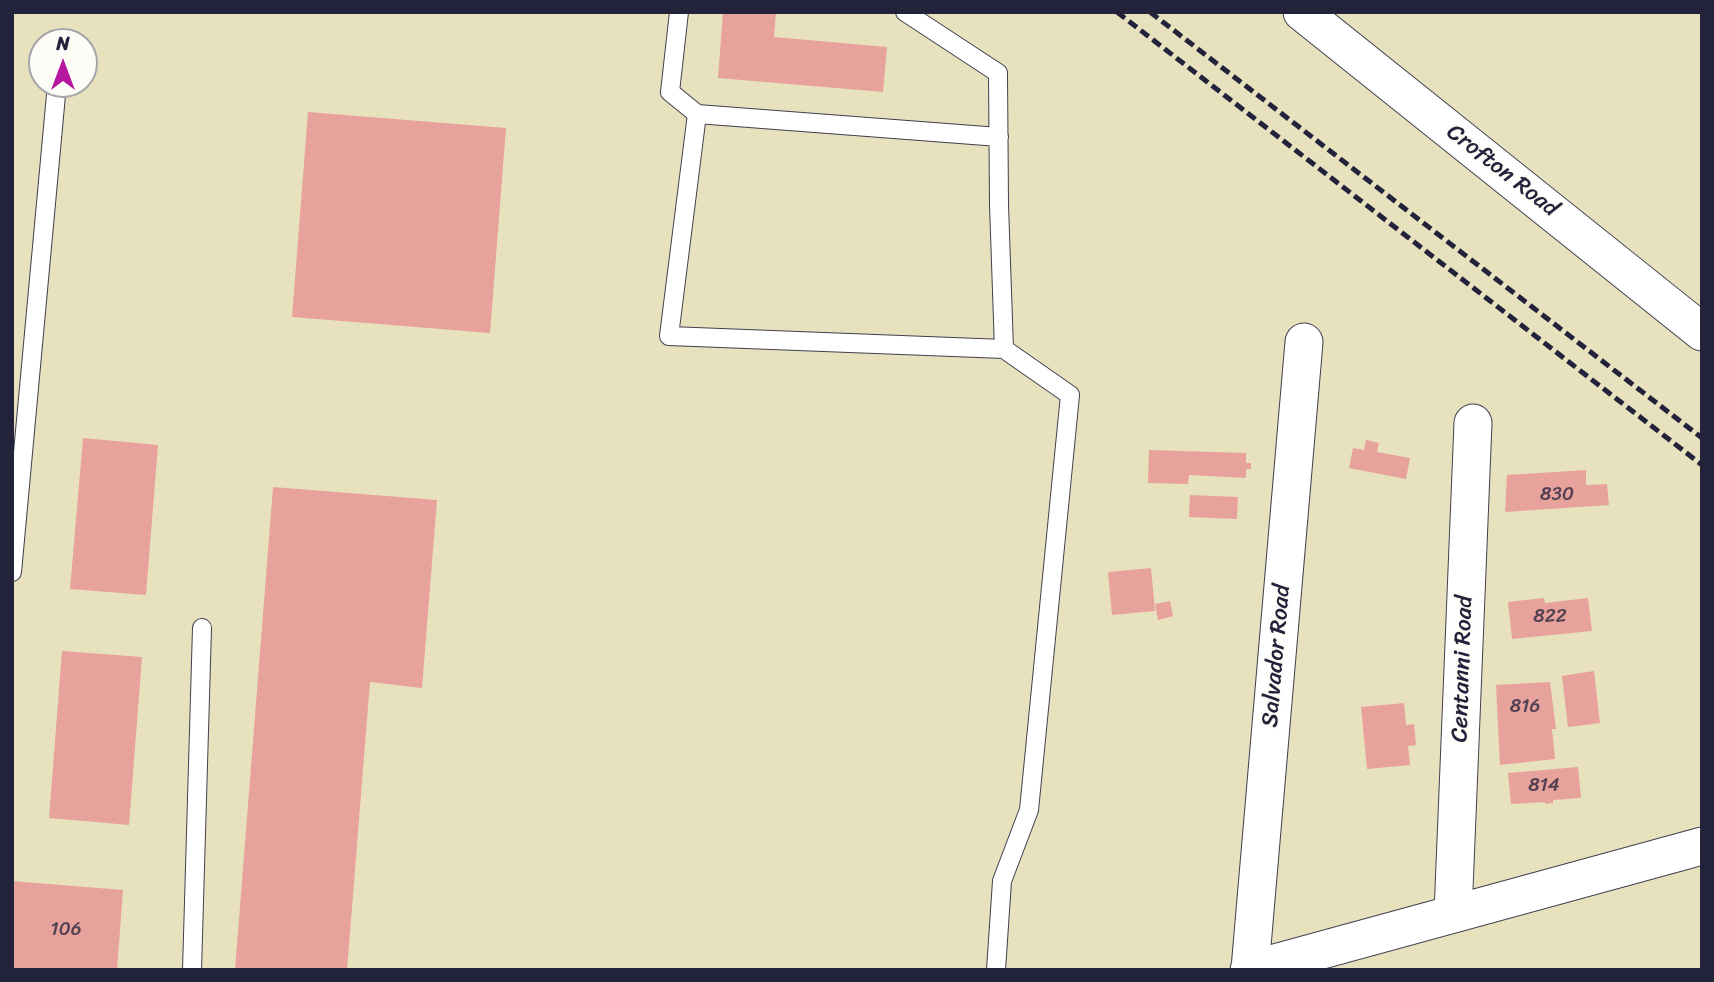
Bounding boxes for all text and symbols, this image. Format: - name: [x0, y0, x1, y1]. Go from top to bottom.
- text: N: [56, 27, 70, 60]
- north arrow: [28, 28, 98, 98]
- street label: Crofton Road: [1441, 119, 1563, 223]
- house number: 830: [1540, 484, 1574, 506]
- street label: Salvador Road: [1257, 584, 1297, 728]
- street label: Centanni Road: [1447, 595, 1479, 743]
- house number: 822: [1533, 606, 1567, 628]
- house number: 816: [1510, 696, 1540, 718]
- house number: 814: [1528, 775, 1560, 797]
- house number: 106: [51, 919, 81, 941]

